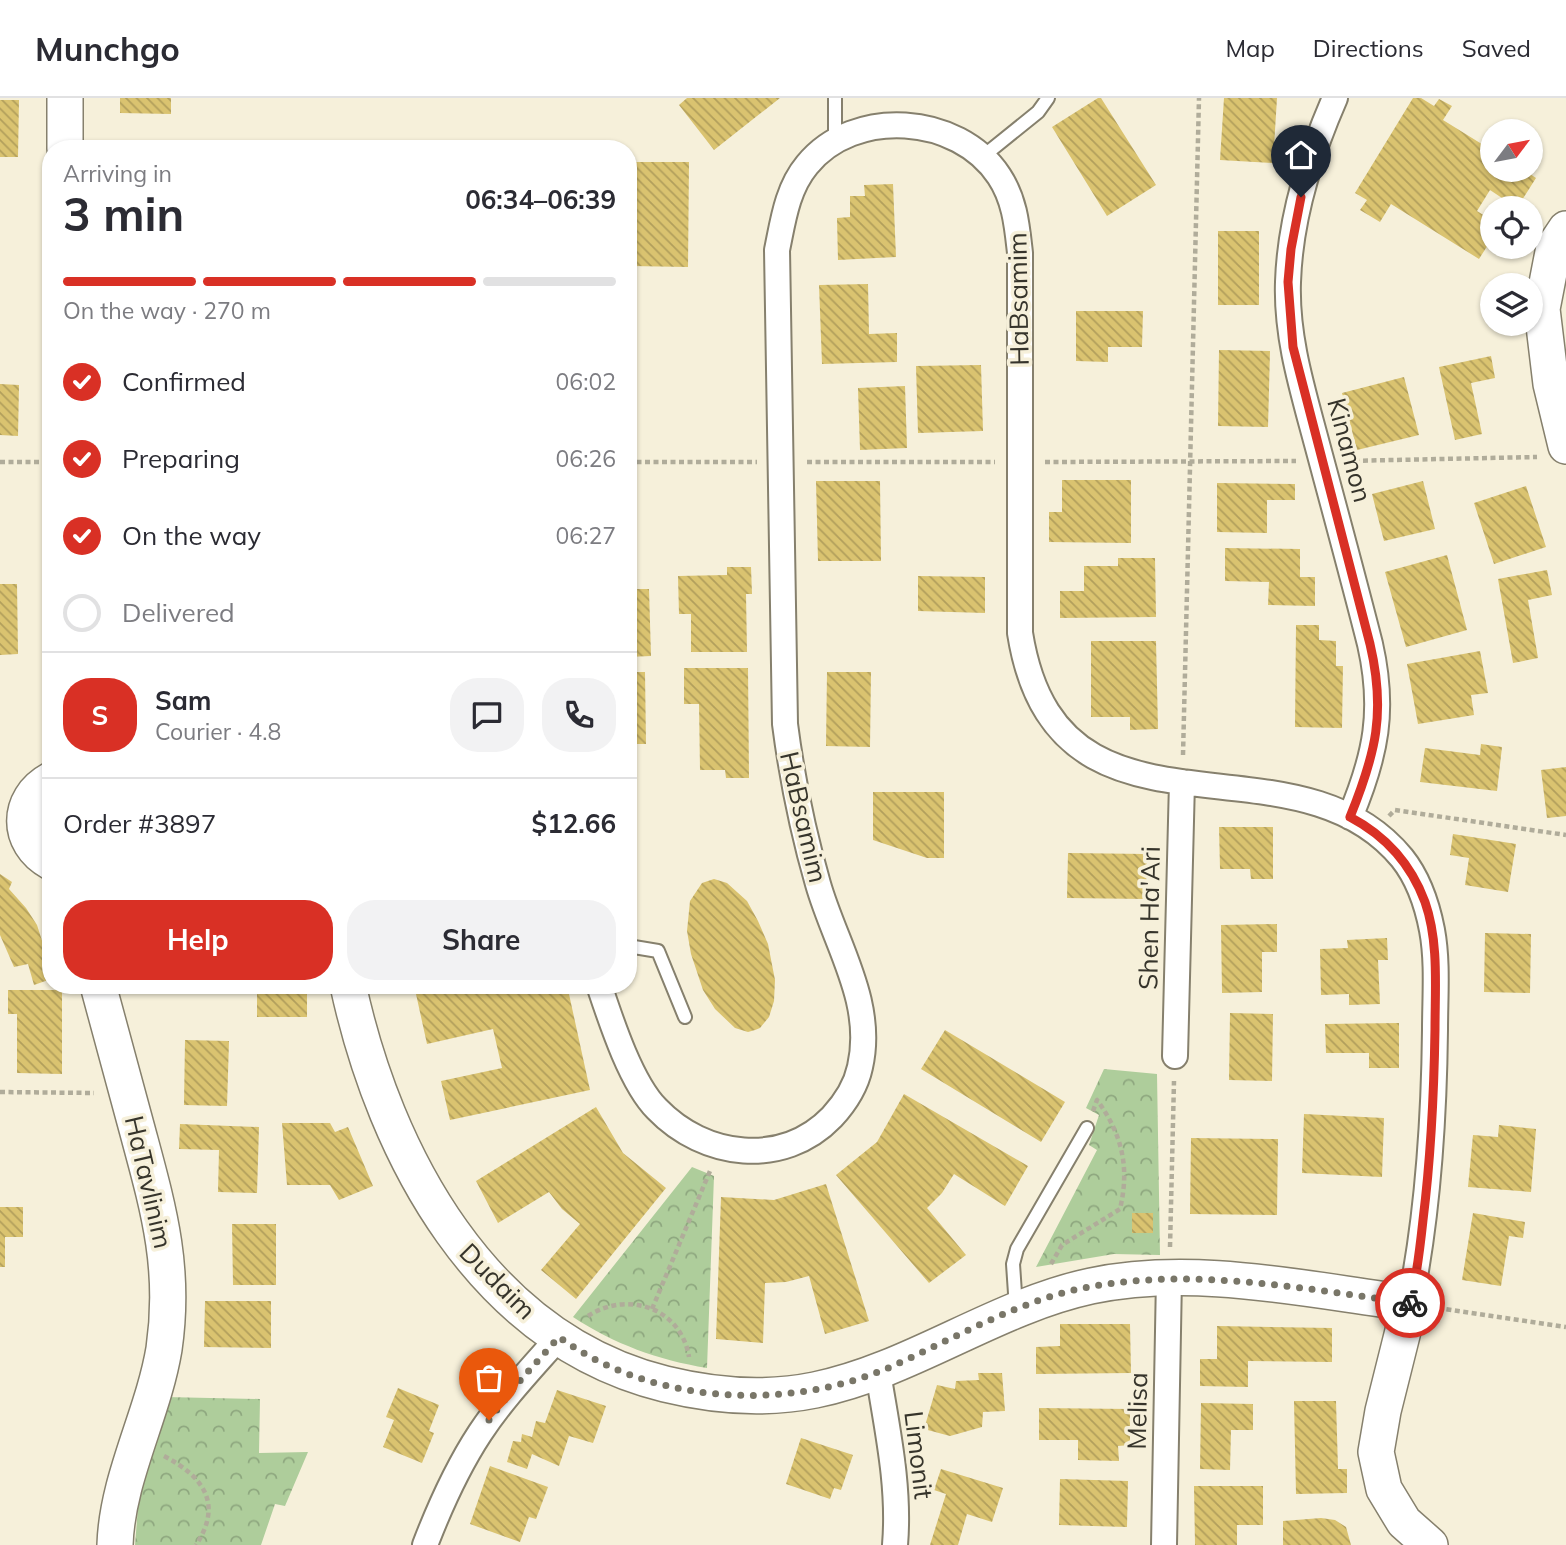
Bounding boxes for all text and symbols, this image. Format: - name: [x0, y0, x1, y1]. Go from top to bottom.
- text: Munchgo: [35, 28, 180, 69]
- text: Map: [1225, 33, 1275, 63]
- text: Directions: [1313, 33, 1424, 63]
- text: Saved: [1462, 33, 1531, 63]
- north arrow: [1480, 119, 1544, 182]
- map controls: [1480, 119, 1543, 336]
- pin: [1271, 125, 1331, 197]
- icon: home: [1282, 136, 1320, 174]
- text: Arriving in: [63, 159, 172, 188]
- text: 06:34–06:39: [465, 183, 616, 216]
- text: 3 min: [63, 185, 184, 243]
- button: locate: [1480, 196, 1543, 259]
- street label: HaBsamim: [1000, 232, 1036, 366]
- button: layers: [1480, 273, 1543, 336]
- text: On the way · 270 m: [63, 296, 271, 325]
- icon: check: [63, 363, 101, 401]
- text: Confirmed: [122, 365, 246, 398]
- text: 06:02: [556, 367, 616, 396]
- street label: Kinamon: [1320, 394, 1380, 506]
- icon: check: [63, 440, 101, 478]
- text: Preparing: [122, 442, 240, 475]
- text: 06:26: [556, 444, 616, 473]
- icon: check: [63, 517, 101, 555]
- text: On the way: [122, 519, 261, 552]
- text: 06:27: [556, 521, 616, 550]
- text: Delivered: [122, 596, 235, 629]
- button: chat: [450, 678, 524, 752]
- button: phone: [542, 678, 616, 752]
- text: Sam: [155, 684, 211, 717]
- text: S: [92, 699, 108, 732]
- text: Courier · 4.8: [155, 717, 281, 746]
- street label: HaBsamim: [773, 748, 835, 886]
- text: Order #3897: [63, 807, 216, 840]
- text: $12.66: [532, 807, 616, 840]
- street label: Shen Ha'Ari: [1131, 846, 1167, 990]
- button: Help: [63, 900, 333, 980]
- button: Share: [347, 900, 616, 980]
- street label: HaTavlinim: [118, 1112, 180, 1252]
- street label: Dudaim: [453, 1236, 543, 1326]
- courier: [1375, 1268, 1445, 1338]
- icon: bike: [1391, 1284, 1429, 1322]
- pin: [459, 1348, 519, 1420]
- icon: bag: [470, 1359, 508, 1397]
- street label: Melisa: [1120, 1372, 1154, 1450]
- street label: Limonit: [897, 1409, 941, 1501]

